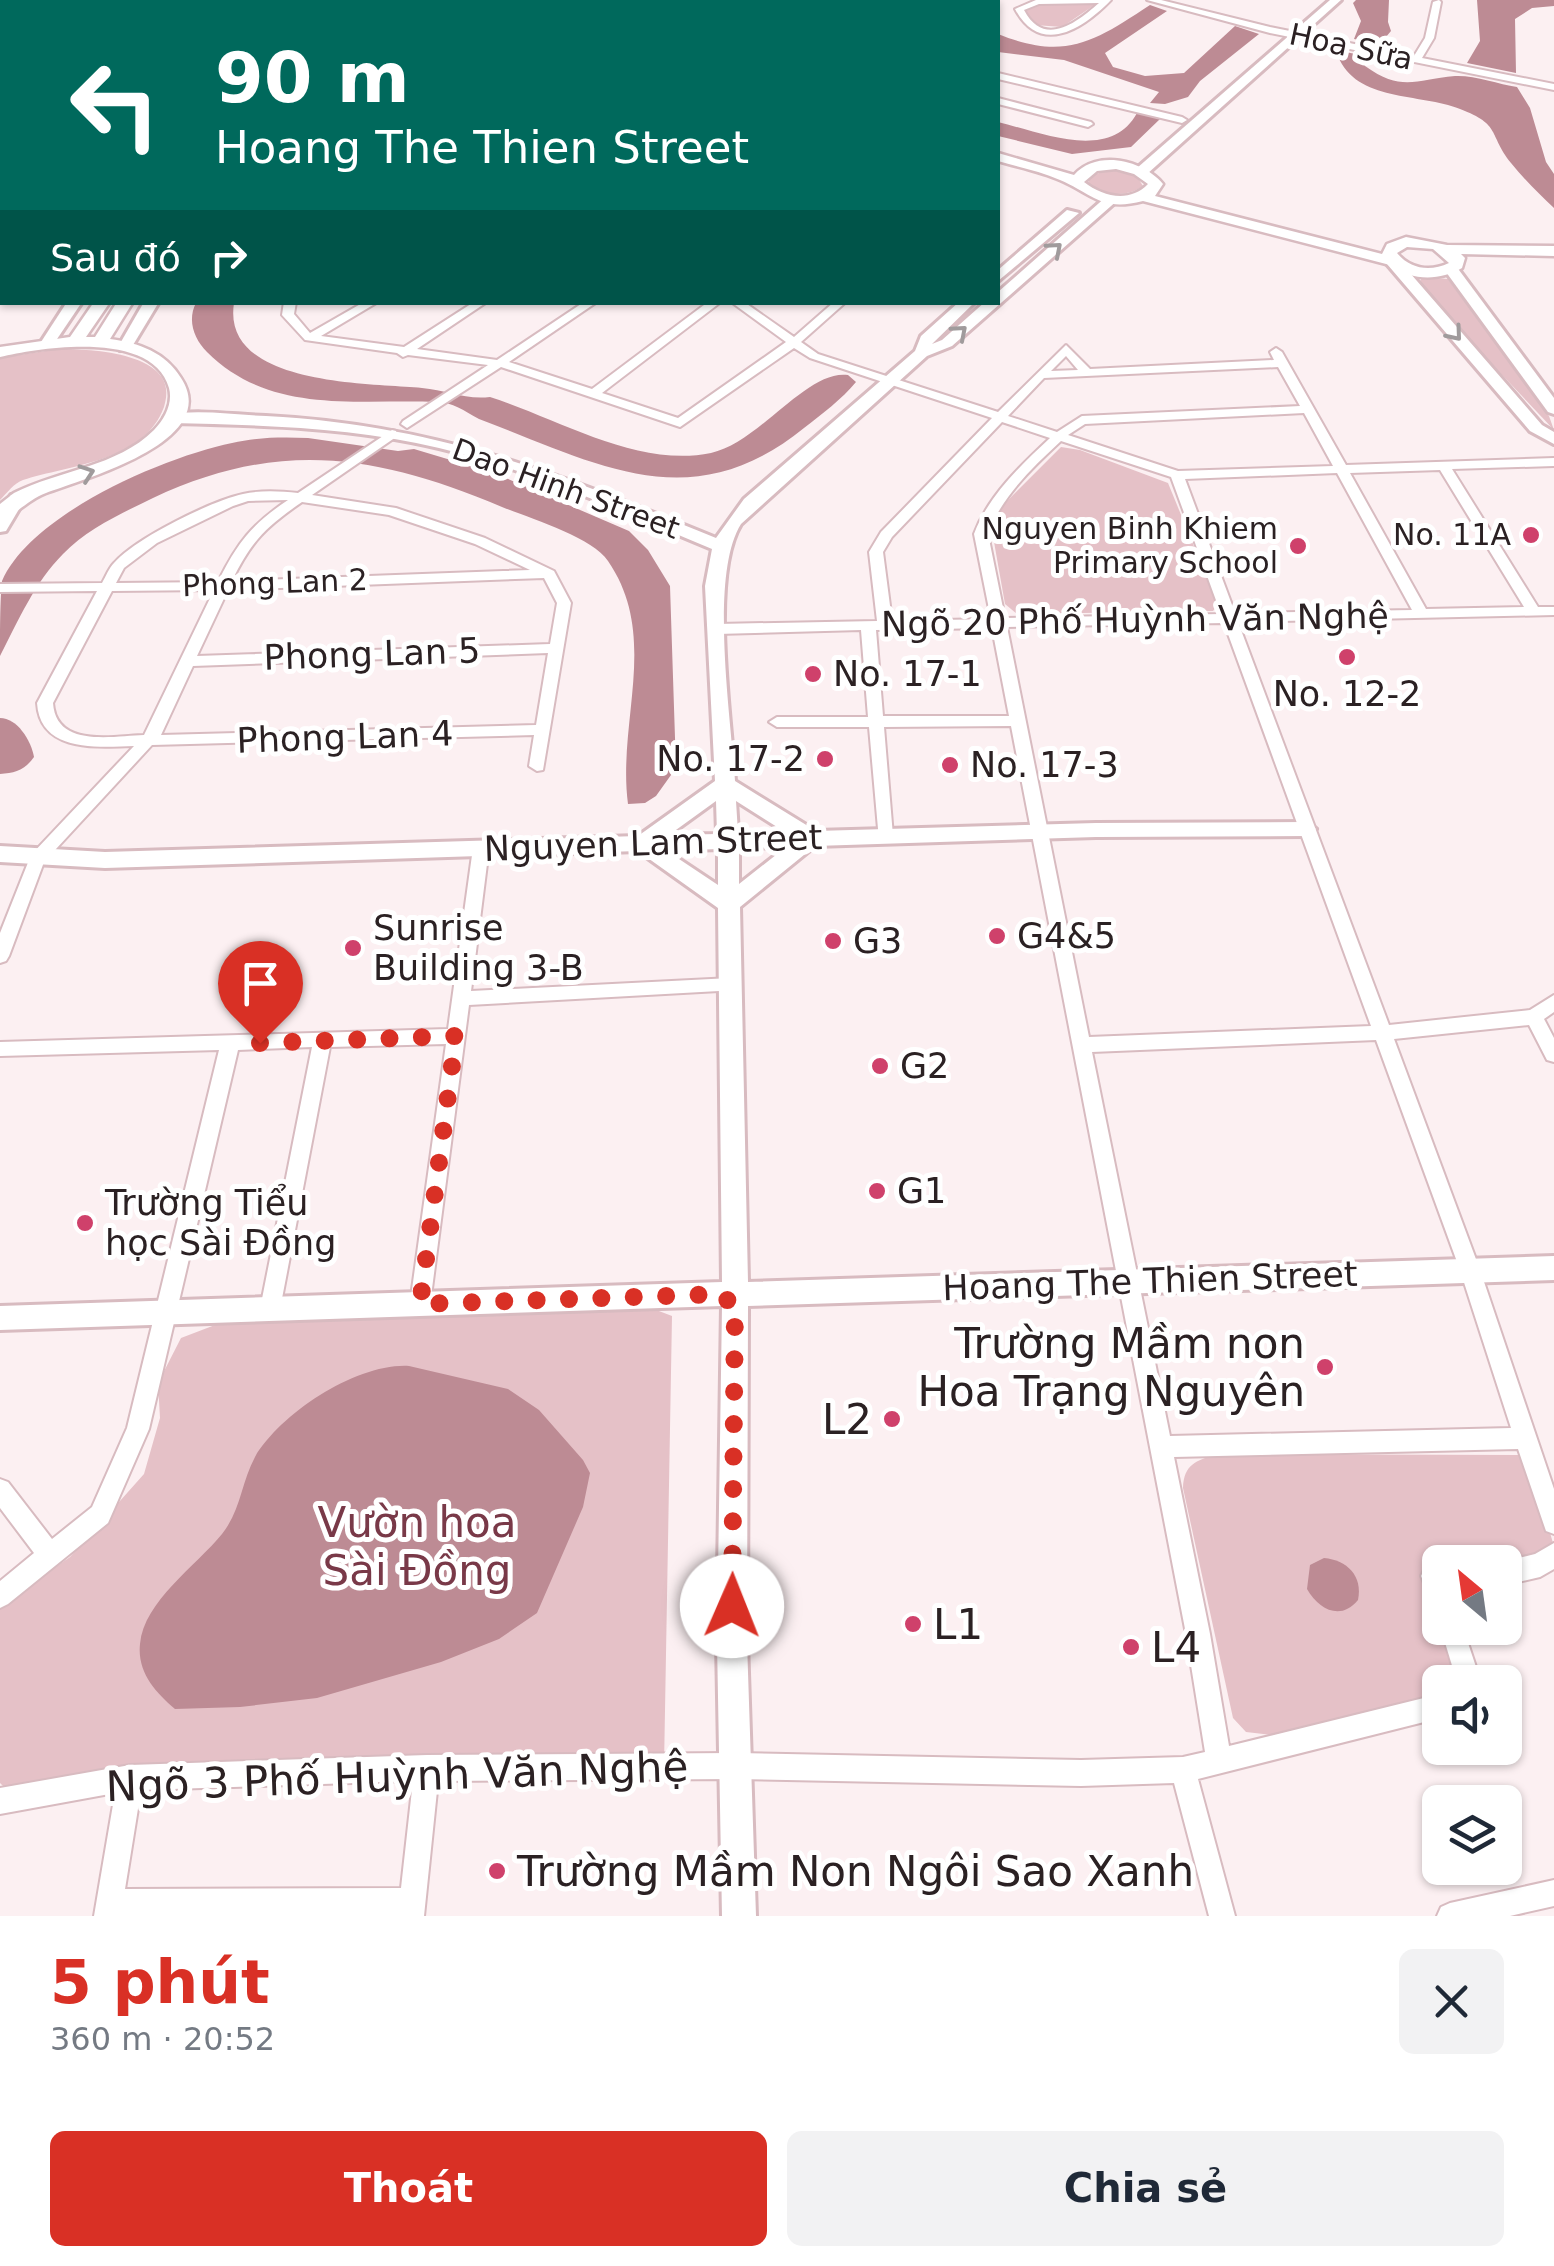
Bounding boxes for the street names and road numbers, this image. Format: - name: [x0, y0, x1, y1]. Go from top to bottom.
- street label: Hoa Sữa: [1286, 16, 1416, 77]
- street label: Dao Hinh Street: [448, 431, 685, 546]
- street label: Phong Lan 2: [182, 562, 368, 603]
- street label: Ngõ 20 Phố Huỳnh Văn Nghệ: [881, 596, 1389, 644]
- street label: Phong Lan 5: [263, 630, 481, 678]
- street label: Phong Lan 4: [236, 713, 454, 761]
- street label: Nguyen Lam Street: [483, 817, 823, 869]
- street label: Hoang The Thien Street: [942, 1254, 1358, 1308]
- street label: Ngõ 3 Phố Huỳnh Văn Nghệ: [105, 1742, 689, 1811]

